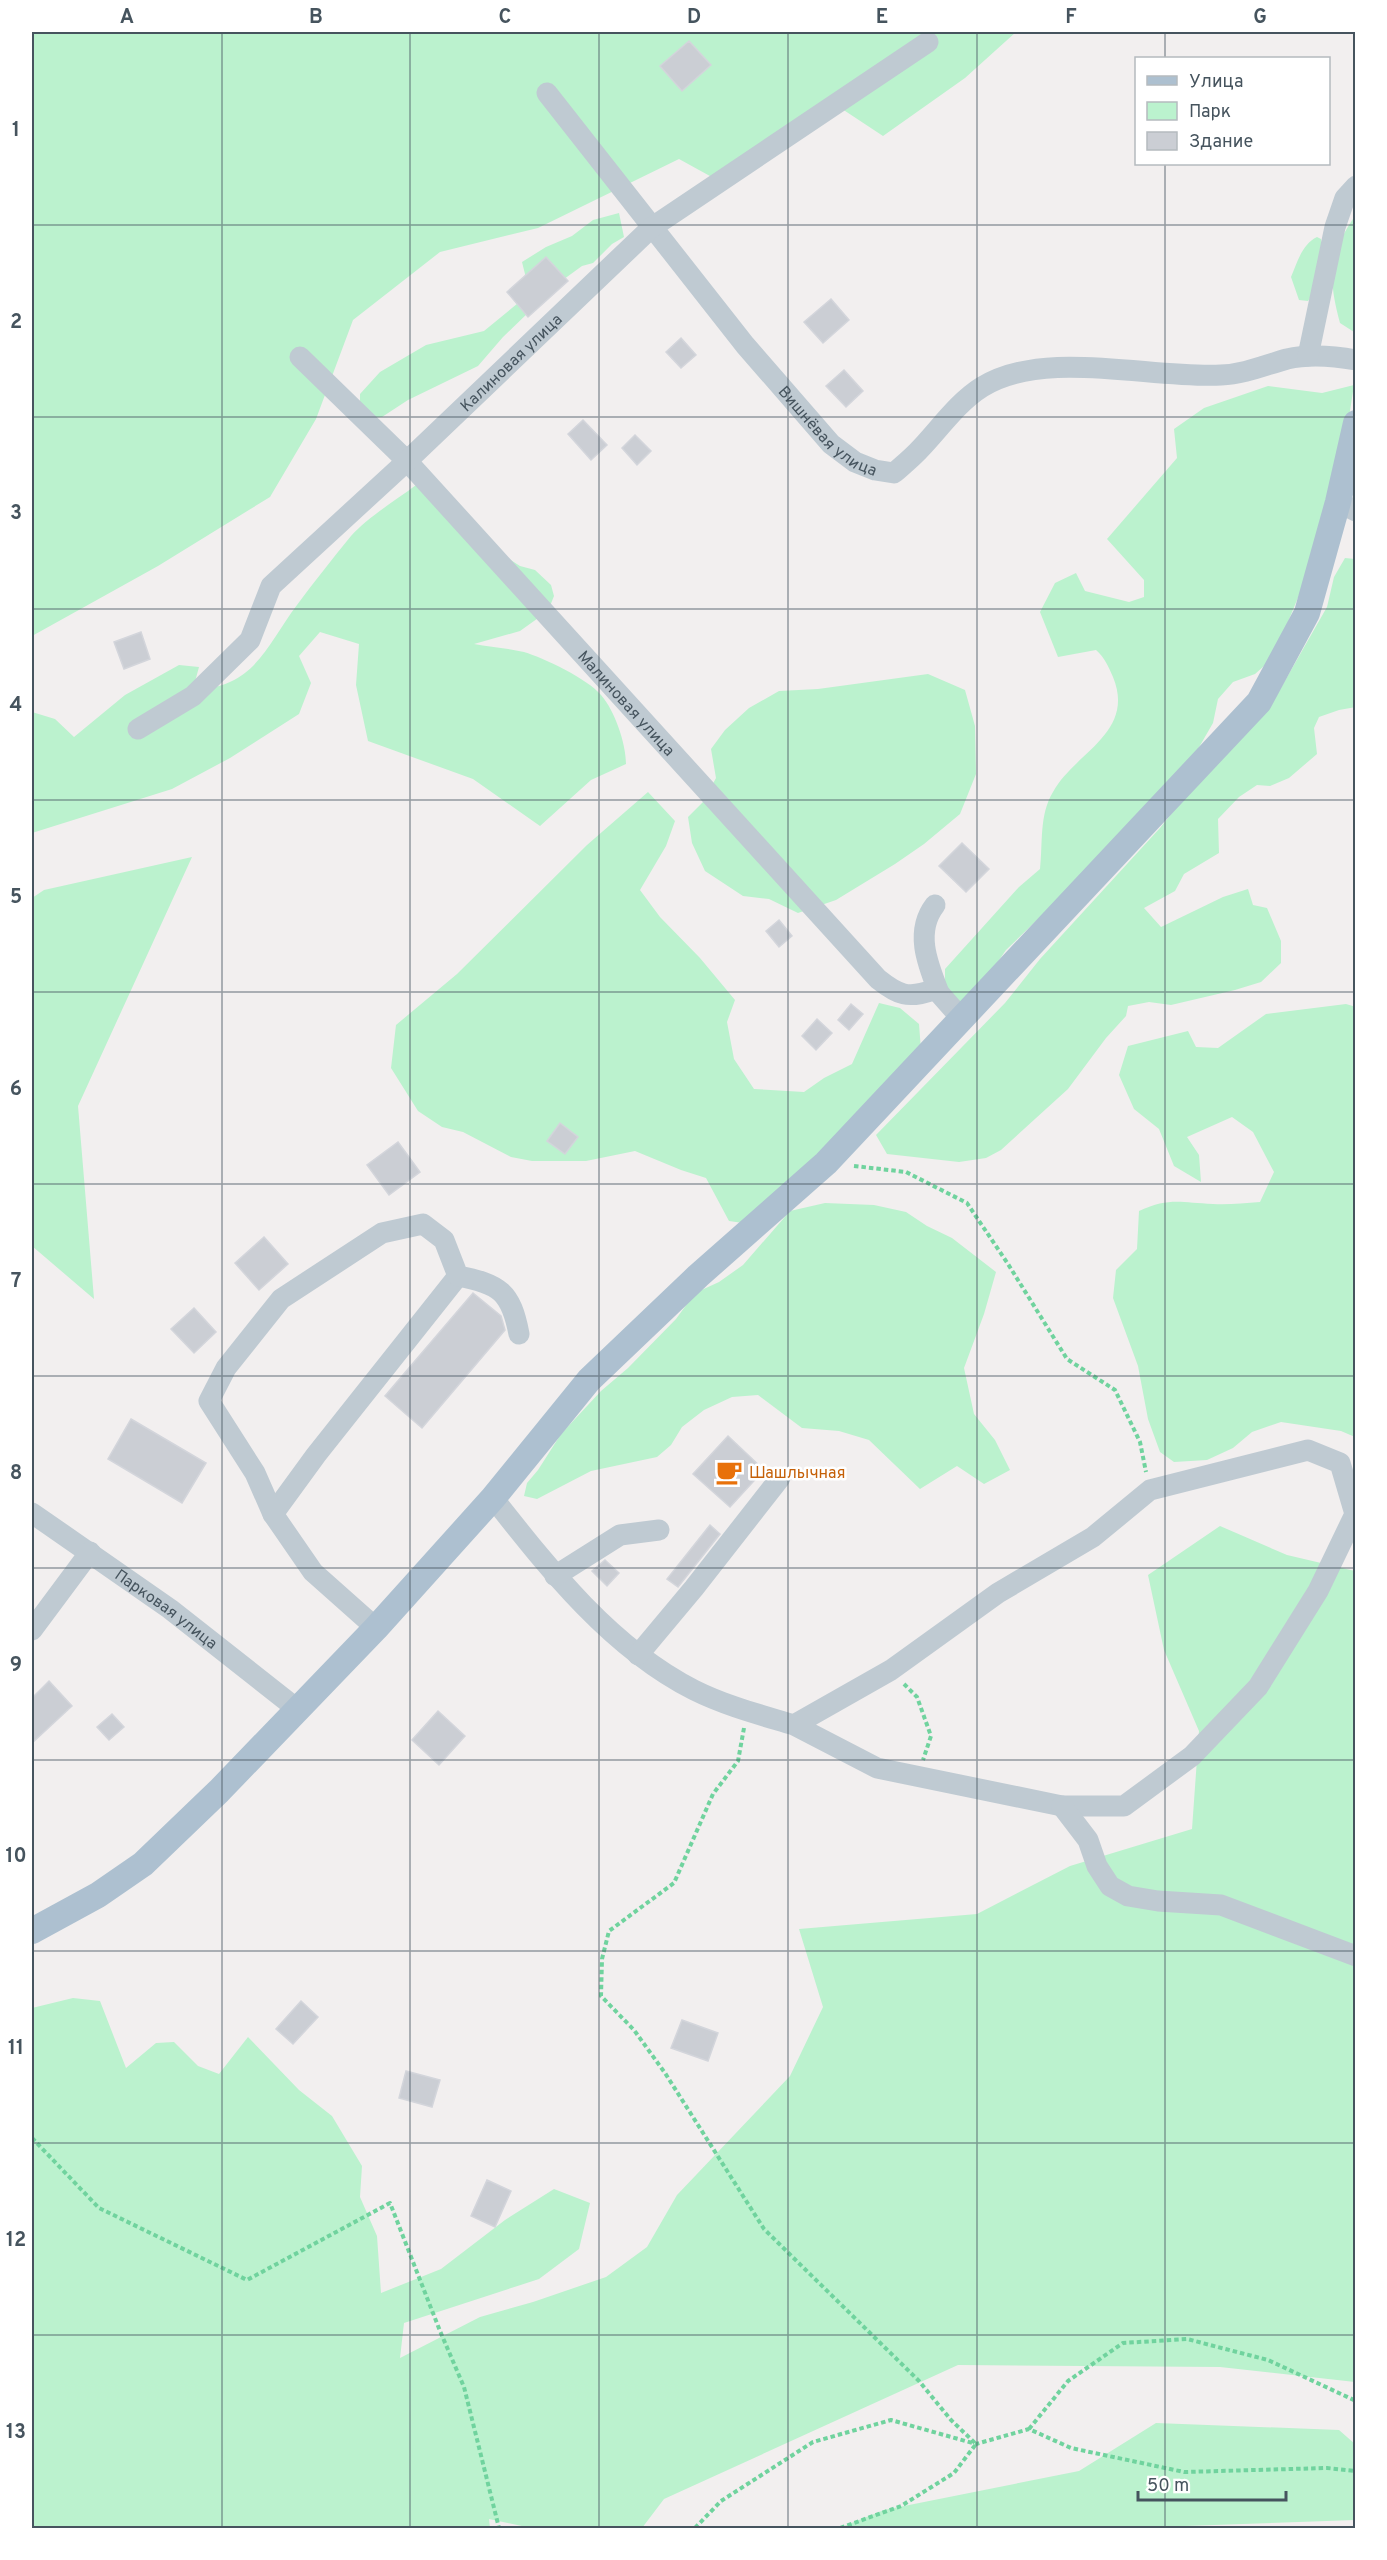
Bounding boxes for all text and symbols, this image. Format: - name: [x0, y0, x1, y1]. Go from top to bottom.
- text: A: [120, 5, 134, 31]
- text: B: [309, 5, 323, 31]
- text: C: [499, 5, 511, 31]
- text: D: [687, 5, 701, 31]
- text: E: [876, 5, 888, 31]
- text: F: [1065, 5, 1077, 31]
- text: G: [1253, 5, 1267, 31]
- legend: [1135, 57, 1330, 165]
- text: Улица: [1189, 71, 1243, 94]
- text: Парк: [1189, 101, 1231, 124]
- text: 1: [12, 118, 20, 144]
- text: Здание: [1189, 131, 1253, 154]
- text: 2: [10, 310, 22, 336]
- street label: Калиновая улица: [457, 310, 567, 417]
- street label: Вишнёвая улица: [773, 383, 880, 482]
- text: 3: [10, 501, 22, 527]
- street label: Малиновая улица: [572, 647, 678, 761]
- text: 4: [10, 693, 22, 719]
- text: 5: [10, 885, 22, 911]
- text: 6: [10, 1077, 22, 1103]
- text: 7: [11, 1269, 21, 1295]
- cafe icon: Шашлычная: [714, 1457, 744, 1487]
- text: 8: [10, 1461, 22, 1487]
- place label: Шашлычная: [749, 1464, 846, 1484]
- street label: Парковая улица: [110, 1566, 221, 1654]
- text: 9: [10, 1653, 22, 1679]
- text: 10: [5, 1844, 27, 1870]
- text: 11: [8, 2036, 24, 2062]
- text: 12: [6, 2228, 26, 2254]
- text: 13: [6, 2420, 26, 2446]
- scale bar: [1138, 2464, 1286, 2502]
- text: 50 m: [1147, 2475, 1189, 2498]

